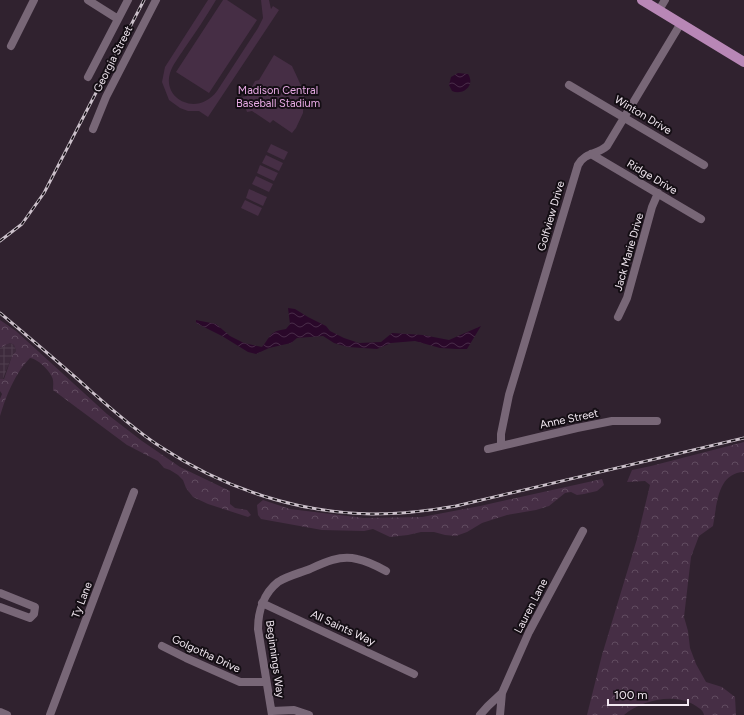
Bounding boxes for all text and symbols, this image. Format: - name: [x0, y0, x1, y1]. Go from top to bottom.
- street label: Georgia Street: [91, 24, 135, 94]
- park label: Madison Central Baseball Stadium: [236, 84, 320, 110]
- street label: Winton Drive: [612, 93, 674, 137]
- street label: Ridge Drive: [624, 157, 680, 197]
- street label: Golfview Drive: [535, 180, 567, 252]
- street label: Jack Marie Drive: [612, 211, 646, 293]
- street label: Anne Street: [539, 406, 599, 432]
- street label: Lauren Lane: [512, 577, 550, 635]
- street label: Ty Lane: [69, 580, 95, 620]
- street label: All Saints Way: [309, 607, 377, 649]
- street label: Beginnings Way: [263, 619, 287, 699]
- street label: Golgotha Drive: [170, 632, 242, 676]
- scale bar: [608, 681, 688, 707]
- text: 100 m: [614, 688, 648, 702]

